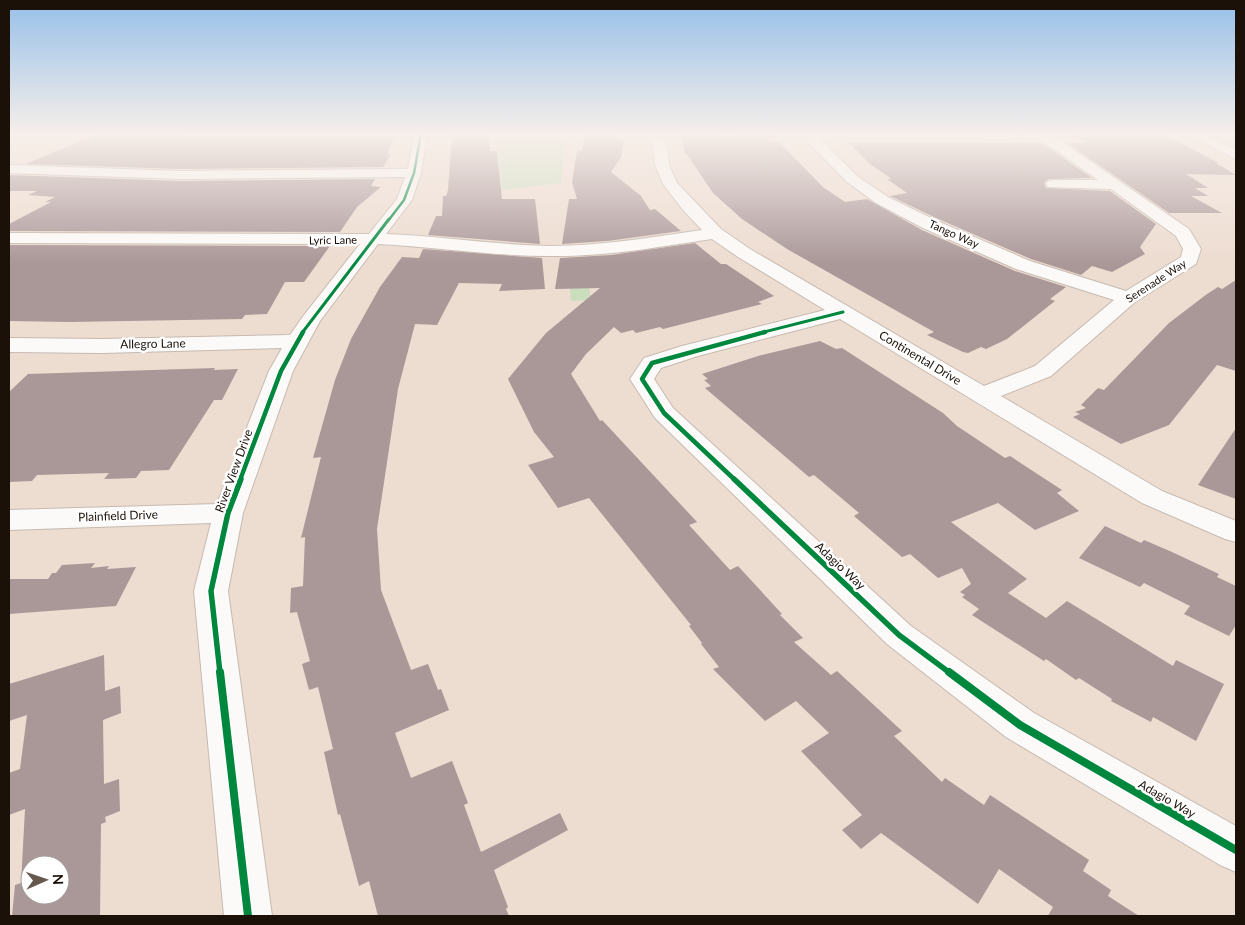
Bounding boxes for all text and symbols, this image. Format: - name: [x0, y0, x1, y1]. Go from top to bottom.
- street label: Tango Way: [927, 217, 981, 250]
- street label: Lyric Lane: [309, 233, 357, 246]
- street label: Serenade Way: [1123, 256, 1189, 305]
- street label: Continental Drive: [876, 327, 964, 388]
- street label: Allegro Lane: [120, 335, 186, 352]
- street label: River View Drive: [212, 427, 256, 515]
- street label: Plainfield Drive: [78, 507, 158, 524]
- street label: Adagio Way: [812, 539, 869, 593]
- street label: Adagio Way: [1136, 776, 1199, 821]
- north arrow: [20, 855, 70, 905]
- text: N: [50, 874, 67, 885]

